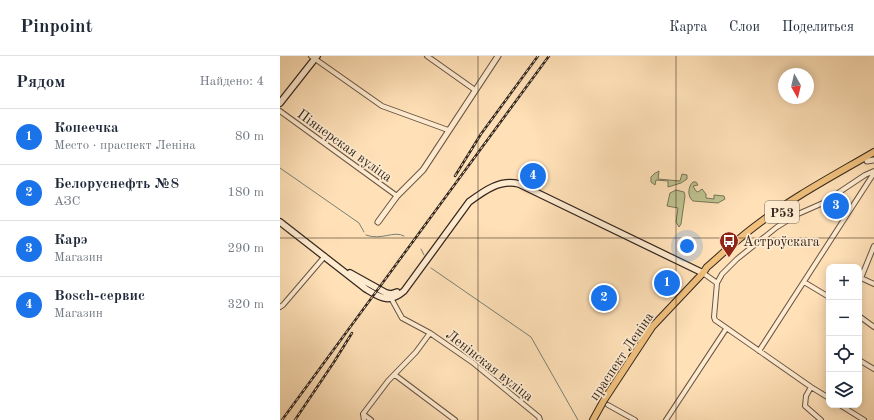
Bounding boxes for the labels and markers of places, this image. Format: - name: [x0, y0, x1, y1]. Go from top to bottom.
- pin: 4: [520, 161, 546, 191]
- pin: 3: [823, 191, 849, 221]
- bus stop icon: Астроўскага: [718, 230, 740, 258]
- place label: Астроўскага: [743, 235, 820, 249]
- pin: 1: [654, 268, 680, 298]
- pin: 2: [591, 283, 617, 313]

